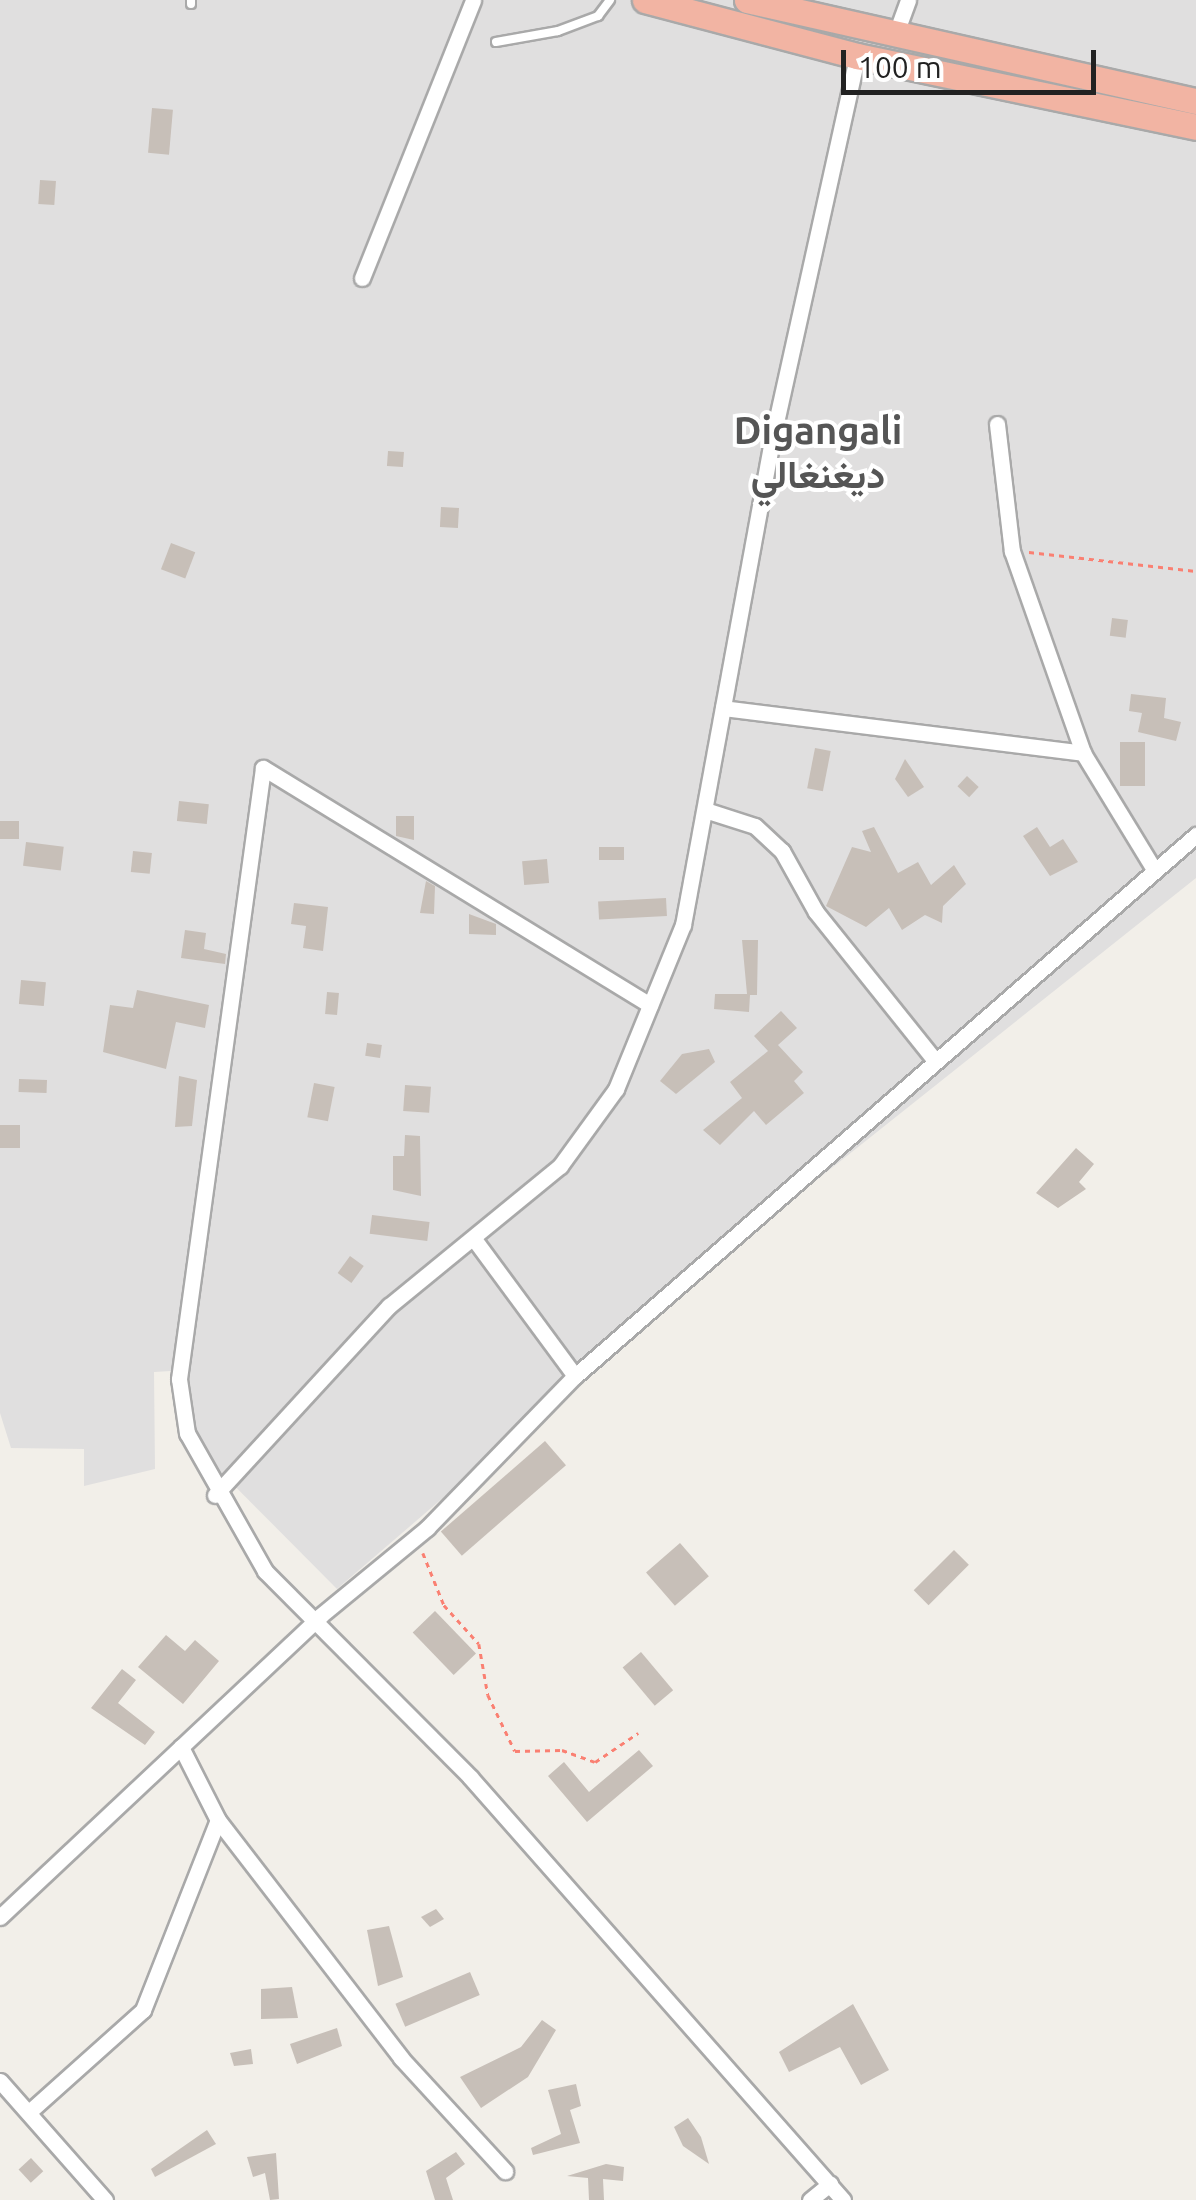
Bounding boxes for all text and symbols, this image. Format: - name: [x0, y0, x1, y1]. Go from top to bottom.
- scale bar: [846, 30, 1101, 92]
- text: 100 m: [858, 50, 942, 84]
- district label: Digangali ديغنغالي: [734, 408, 902, 498]

